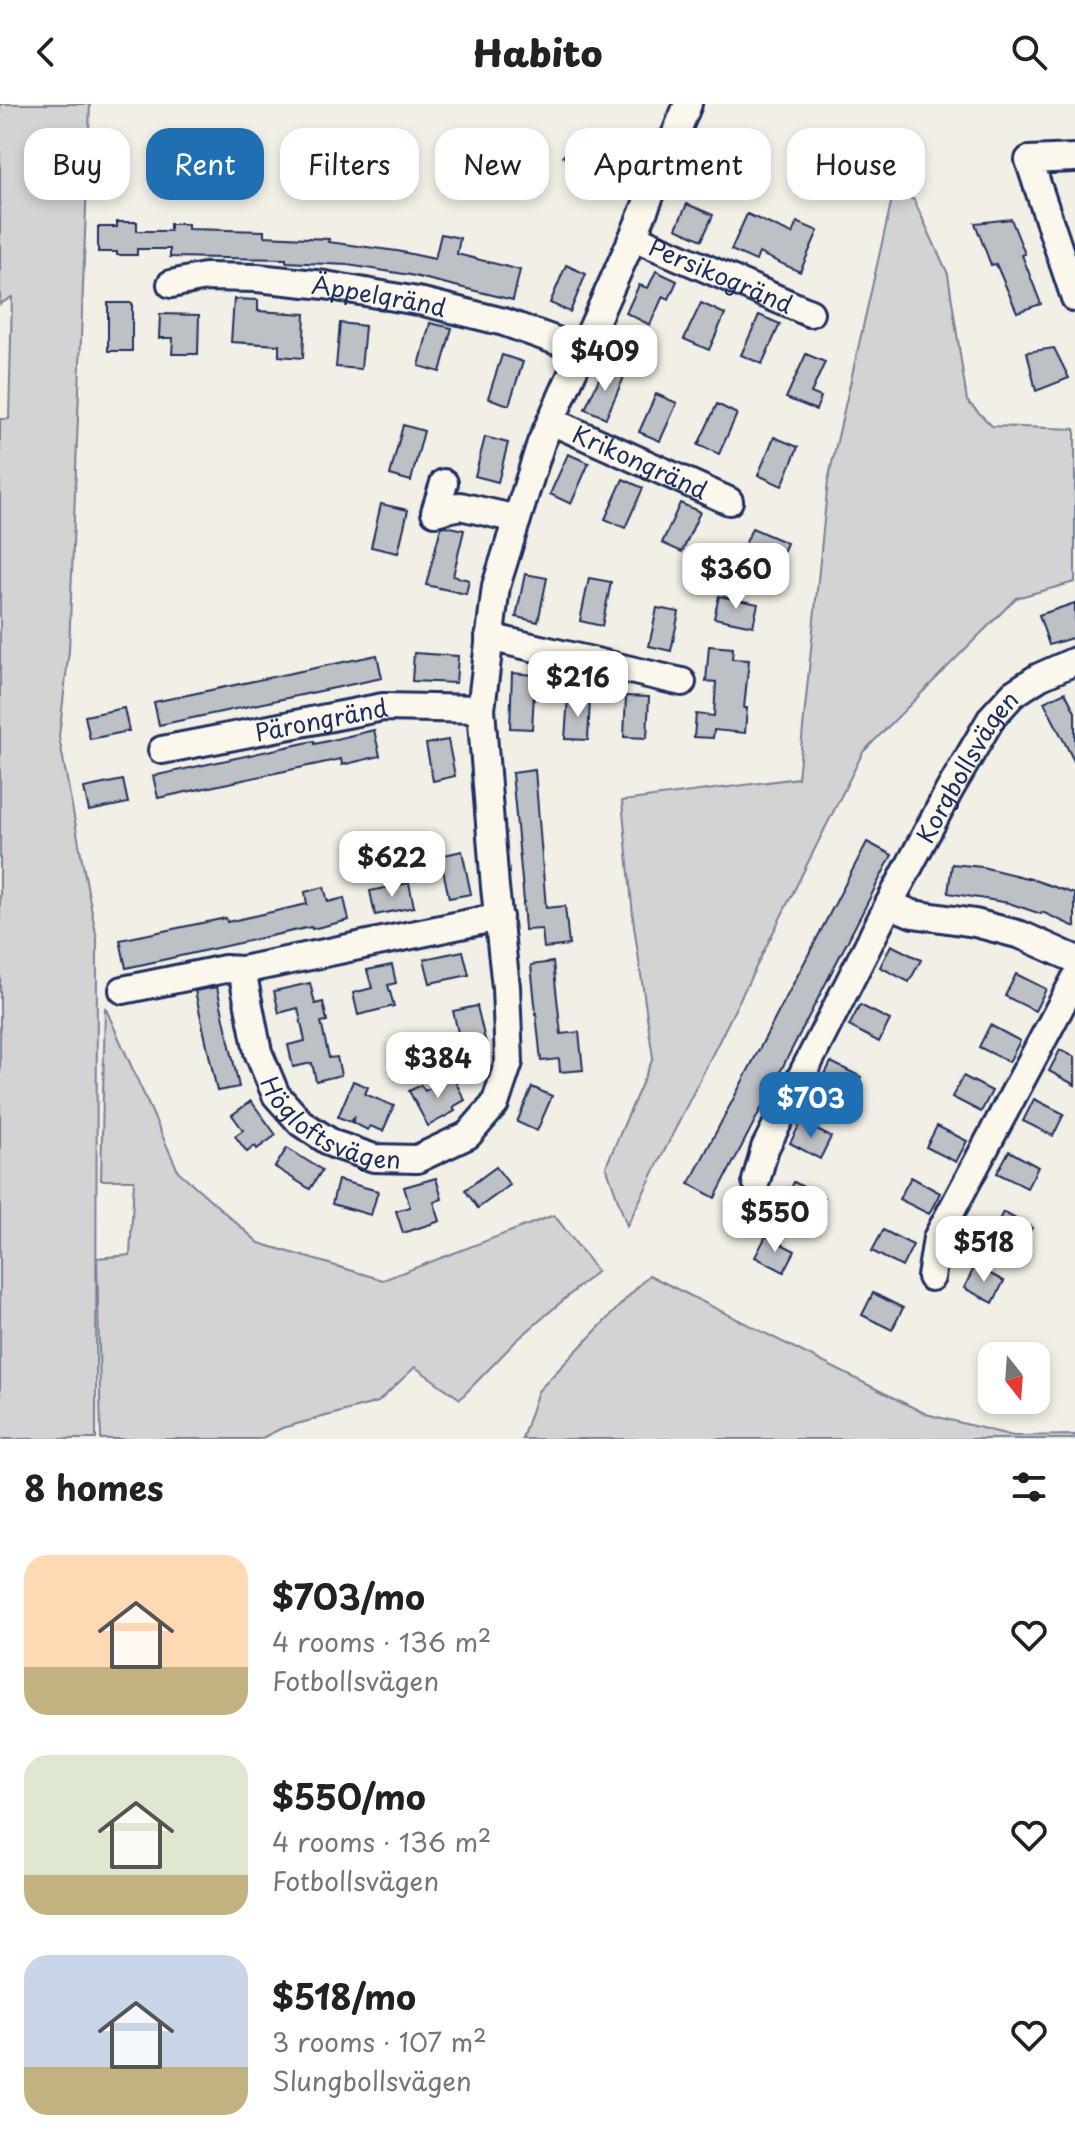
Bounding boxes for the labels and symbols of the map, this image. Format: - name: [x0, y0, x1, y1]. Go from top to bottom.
- street label: Persikogränd: [644, 228, 799, 322]
- street label: Äppelgränd: [310, 266, 450, 325]
- pin: $409: [558, 325, 652, 393]
- street label: Krikongränd: [567, 415, 714, 507]
- pin: $360: [689, 543, 783, 611]
- pin: $216: [531, 651, 625, 719]
- street label: Korgbollsvägen: [907, 682, 1026, 849]
- street label: Pärongränd: [252, 688, 391, 750]
- pin: $622: [345, 831, 439, 899]
- pin: $384: [391, 1032, 485, 1100]
- street label: Högloftsvägen: [252, 1071, 401, 1177]
- pin: $703: [764, 1072, 858, 1140]
- pin: $550: [728, 1186, 822, 1254]
- pin: $518: [937, 1216, 1031, 1284]
- north arrow: [978, 1342, 1050, 1414]

